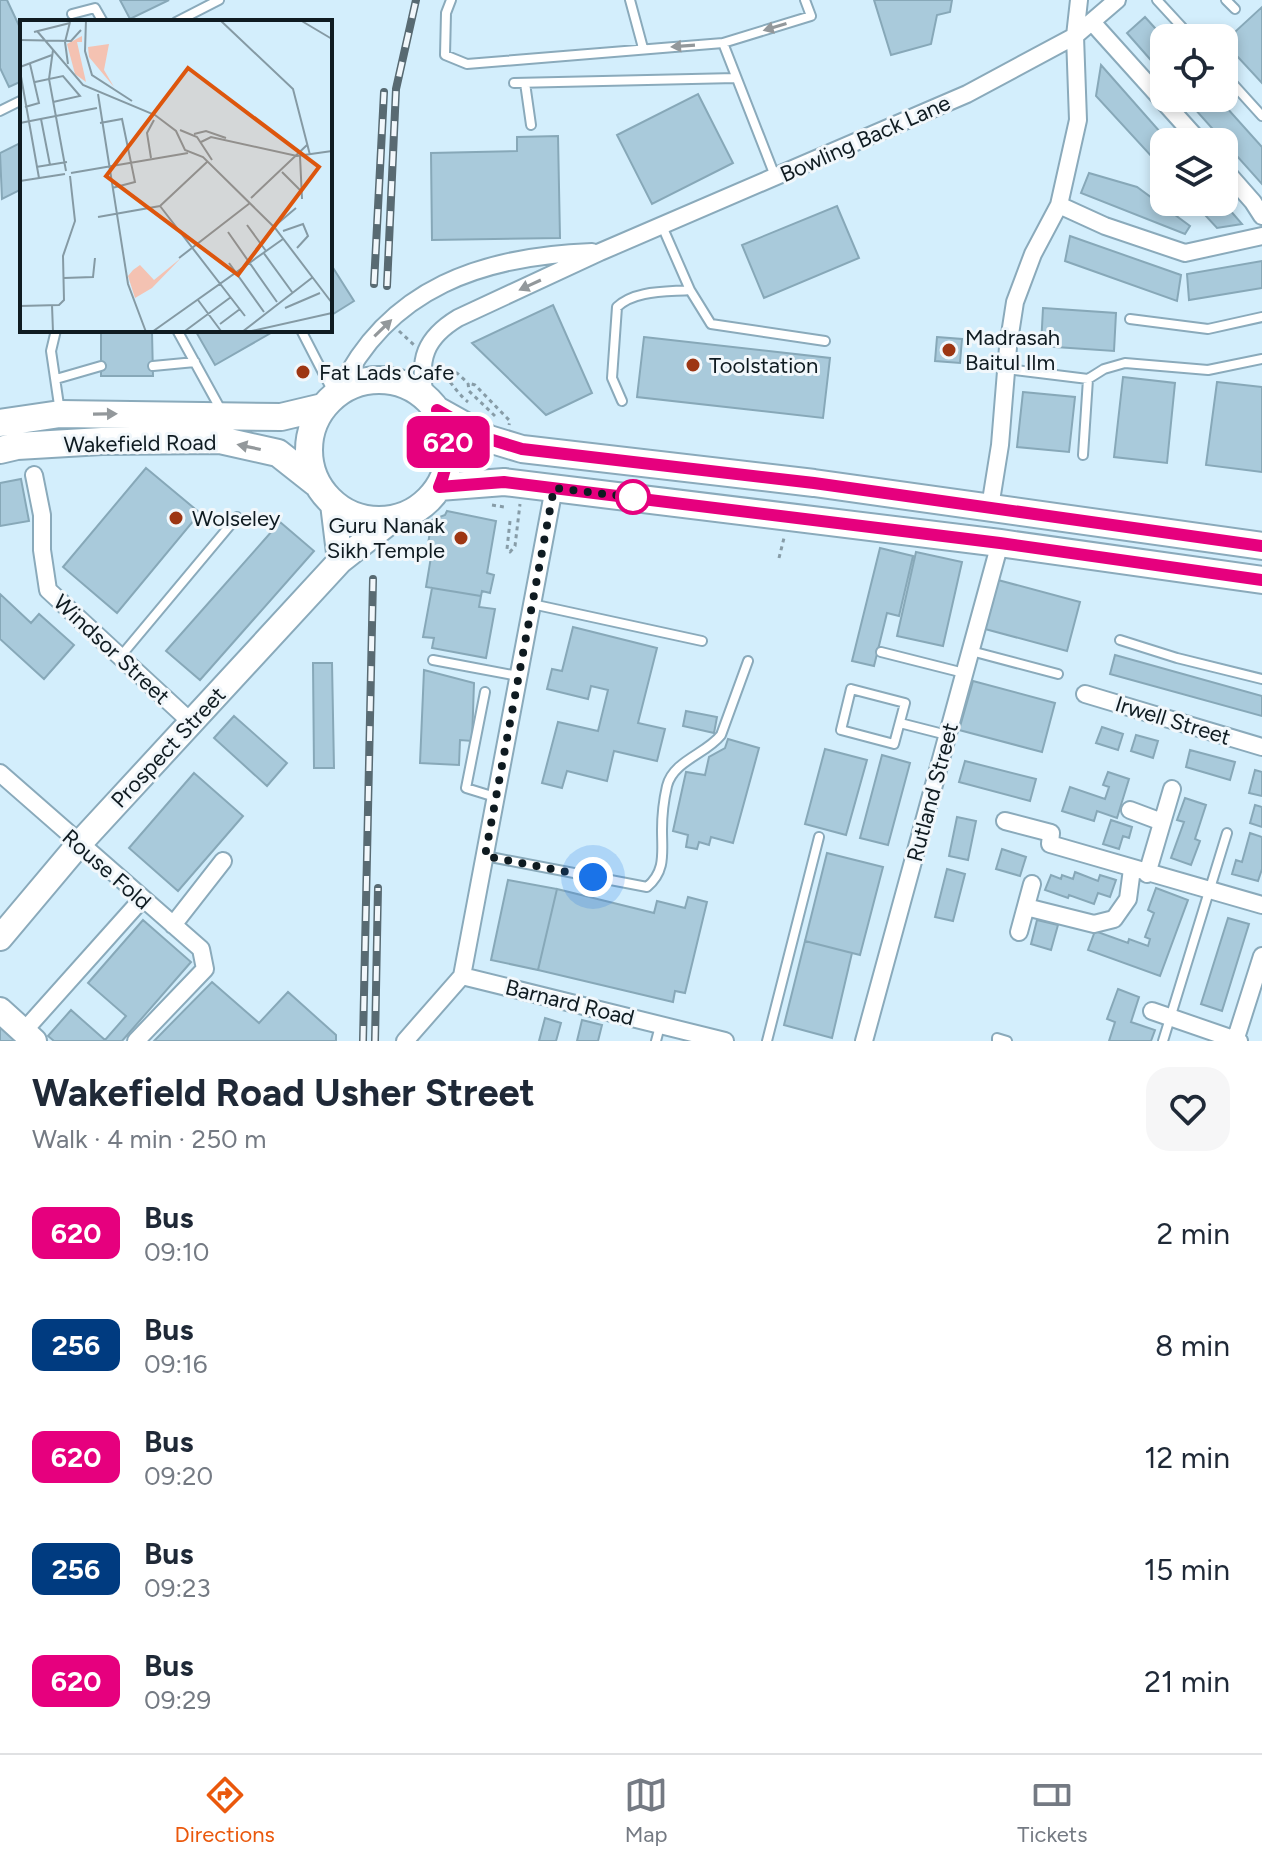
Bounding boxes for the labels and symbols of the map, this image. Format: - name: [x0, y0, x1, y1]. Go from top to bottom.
- inset map: [20, 20, 332, 332]
- one-way arrow: [763, 21, 787, 34]
- one-way arrow: [670, 40, 695, 53]
- street label: Bowling Back Lane: [776, 89, 954, 188]
- one-way arrow: [518, 278, 541, 292]
- one-way arrow: [373, 319, 392, 337]
- place label: Madrasah Baitul Ilm: [965, 324, 1060, 376]
- marker: Madrasah Baitul Ilm: [940, 341, 958, 359]
- place label: Toolstation: [709, 352, 818, 379]
- marker: Toolstation: [684, 356, 702, 374]
- place label: Fat Lads Cafe: [319, 359, 454, 386]
- marker: Fat Lads Cafe: [294, 363, 312, 381]
- one-way arrow: [93, 408, 118, 420]
- line badge: 620: [402, 416, 494, 468]
- street label: Wakefield Road: [63, 429, 217, 458]
- one-way arrow: [237, 440, 262, 453]
- unlabelled marker: [616, 480, 650, 514]
- place label: Wolseley: [192, 505, 281, 532]
- marker: Wolseley: [167, 509, 185, 527]
- place label: Guru Nanak Sikh Temple: [327, 512, 445, 564]
- marker: Guru Nanak Sikh Temple: [452, 529, 470, 547]
- street label: Windsor Street: [48, 589, 175, 710]
- street label: Prospect Street: [106, 681, 231, 813]
- street label: Irwell Street: [1112, 690, 1234, 751]
- street label: Rutland Street: [901, 720, 964, 865]
- street label: Rouse Fold: [57, 823, 157, 915]
- your location: [573, 857, 613, 897]
- street label: Barnard Road: [503, 973, 637, 1032]

